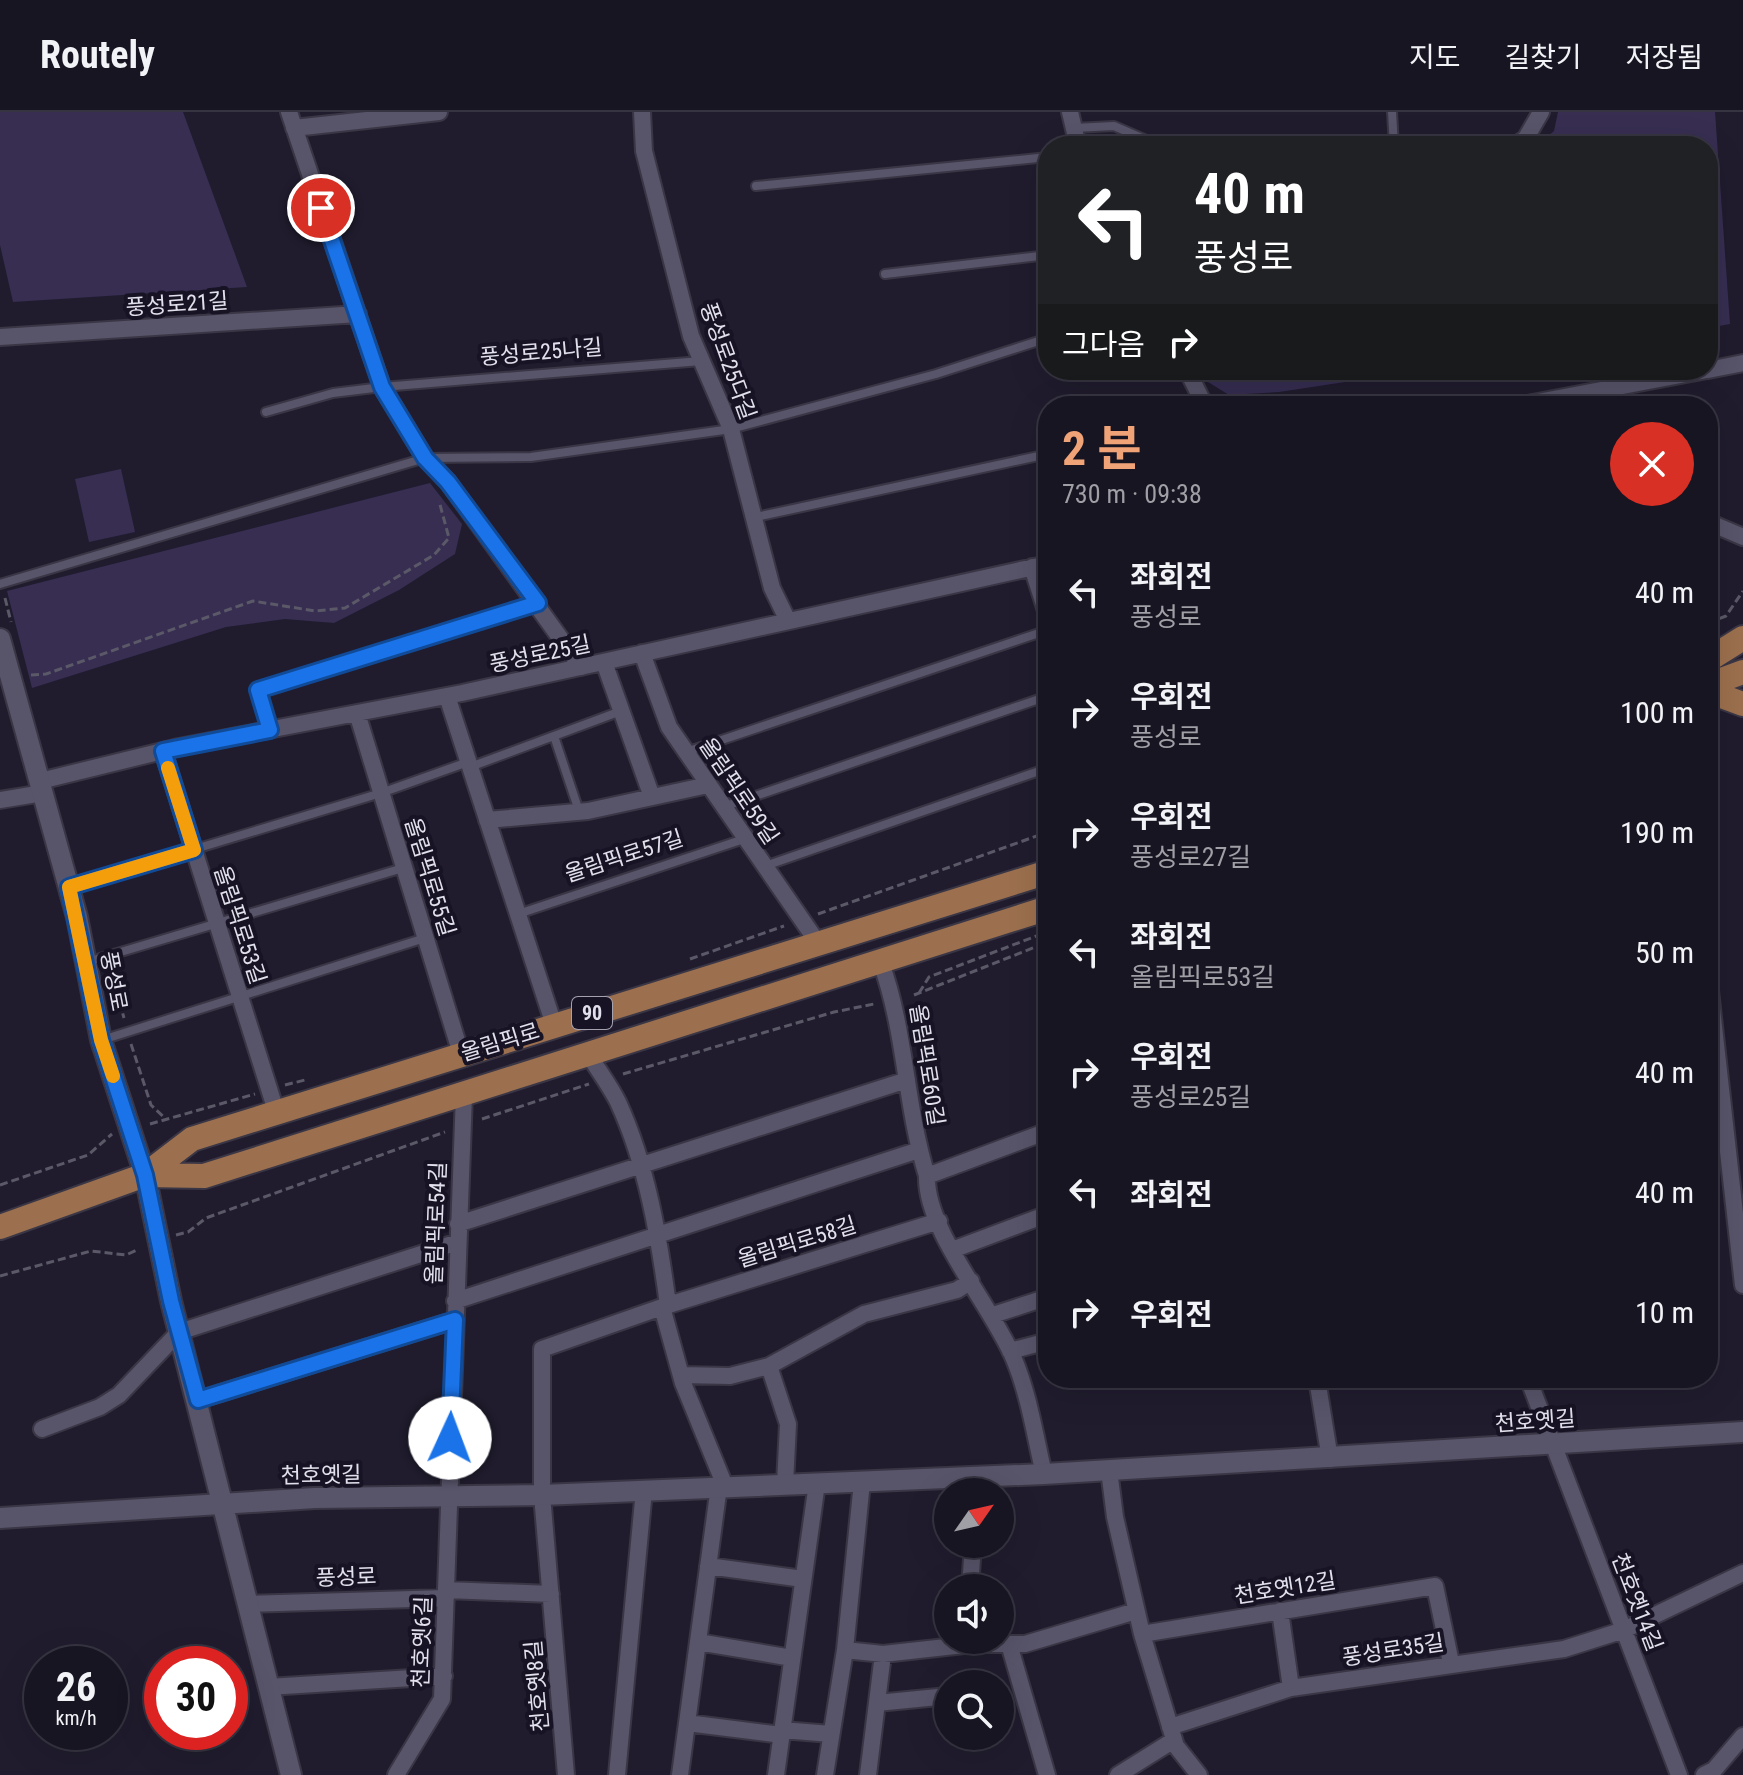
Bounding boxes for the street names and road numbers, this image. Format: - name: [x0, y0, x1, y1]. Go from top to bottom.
- street label: 풍성로21길: [125, 288, 229, 320]
- street label: 풍성로25다길: [695, 299, 761, 423]
- street label: 풍성로25나길: [479, 334, 603, 370]
- street label: 풍성로25길: [487, 631, 593, 677]
- street label: 올림픽로59길: [694, 733, 784, 849]
- street label: 올림픽로55길: [400, 815, 460, 939]
- street label: 올림픽로57길: [562, 825, 686, 887]
- street label: 올림픽로53길: [209, 863, 271, 987]
- street label: 풍성로: [96, 949, 132, 1013]
- road number: 90: [572, 997, 612, 1029]
- street label: 올림픽로60길: [905, 1002, 949, 1128]
- street label: 올림픽로: [458, 1018, 542, 1066]
- street label: 올림픽로54길: [421, 1161, 451, 1285]
- street label: 올림픽로58길: [735, 1212, 859, 1272]
- street label: 천호옛길: [1494, 1406, 1576, 1436]
- street label: 천호옛길: [280, 1462, 362, 1488]
- street label: 천호옛14길: [1607, 1550, 1667, 1654]
- street label: 풍성로: [315, 1563, 377, 1591]
- street label: 천호옛12길: [1232, 1568, 1338, 1608]
- street label: 천호옛6길: [408, 1596, 436, 1688]
- street label: 풍성로35길: [1340, 1630, 1446, 1670]
- street label: 천호옛8길: [521, 1639, 553, 1733]

